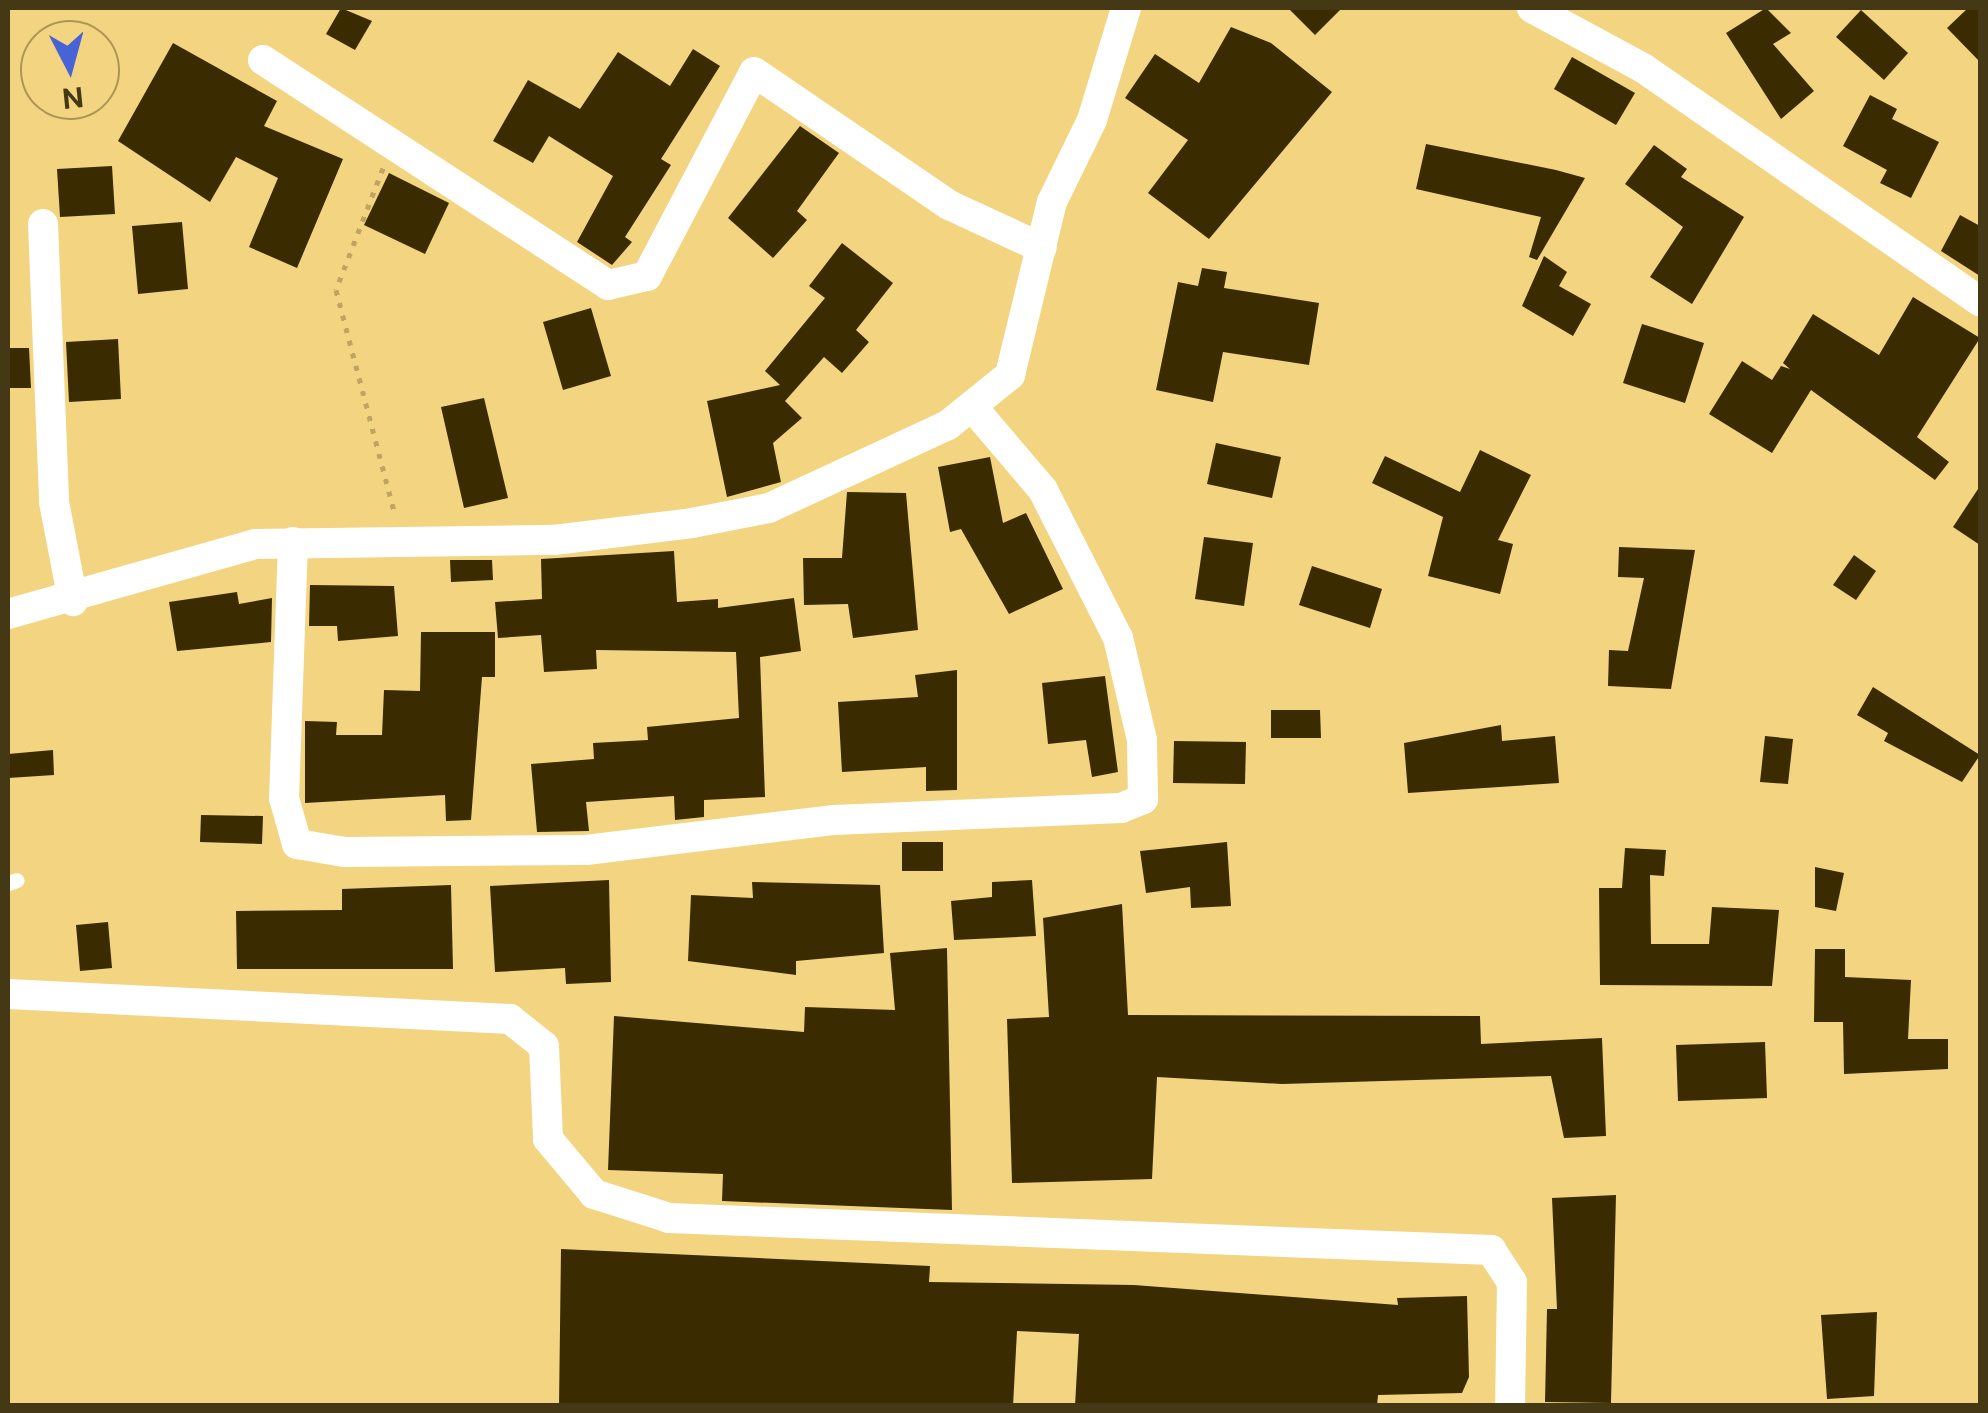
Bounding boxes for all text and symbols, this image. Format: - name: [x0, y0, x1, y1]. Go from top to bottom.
- north arrow: [20, 20, 120, 120]
- text: N: [60, 81, 86, 116]

